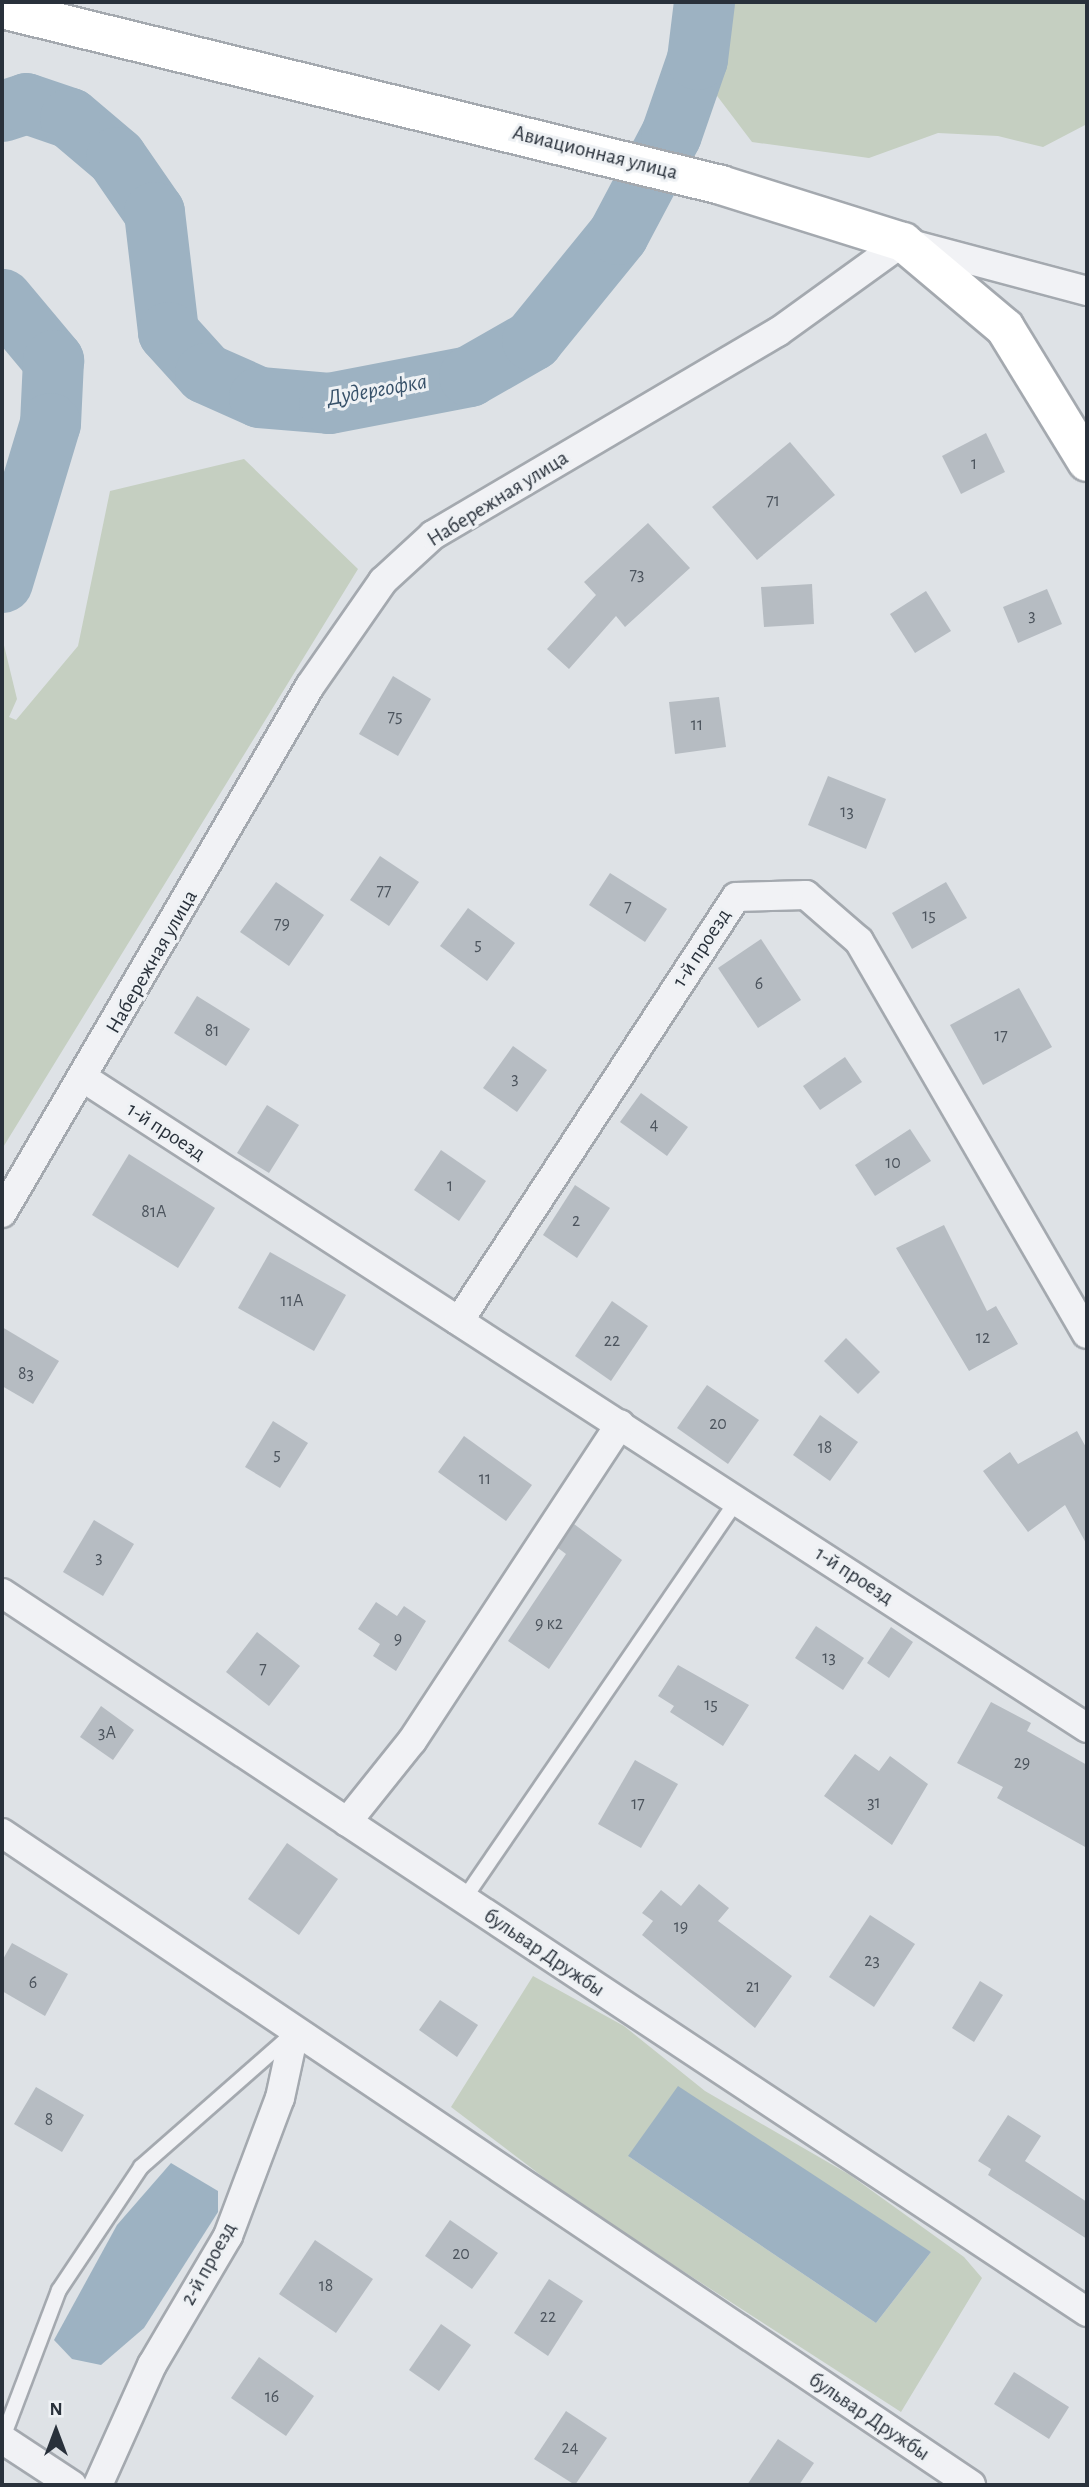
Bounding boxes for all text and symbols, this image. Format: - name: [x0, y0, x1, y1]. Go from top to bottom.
- street label: Авиационная улица: [510, 120, 680, 186]
- water label: Дудергофка: [325, 369, 429, 413]
- street label: Набережная улица: [423, 445, 573, 553]
- house number: 1: [971, 453, 977, 475]
- house number: 71: [766, 490, 780, 512]
- house number: 73: [630, 564, 644, 586]
- house number: 3: [1028, 605, 1036, 627]
- house number: 75: [387, 706, 403, 728]
- house number: 11: [691, 714, 703, 736]
- house number: 13: [840, 801, 854, 823]
- house number: 77: [376, 880, 392, 902]
- street label: Набережная улица: [101, 886, 203, 1038]
- house number: 7: [624, 896, 632, 918]
- street label: 1-й проезд: [667, 904, 737, 992]
- house number: 15: [922, 905, 936, 927]
- house number: 79: [274, 913, 290, 935]
- house number: 5: [474, 934, 482, 956]
- house number: 6: [755, 973, 763, 995]
- house number: 81: [205, 1020, 219, 1042]
- house number: 17: [994, 1025, 1008, 1047]
- house number: 3: [511, 1068, 519, 1090]
- street label: 1-й проезд: [122, 1097, 210, 1167]
- house number: 4: [650, 1114, 658, 1136]
- house number: 10: [885, 1152, 901, 1174]
- house number: 1: [447, 1175, 453, 1197]
- house number: 81А: [141, 1201, 167, 1223]
- house number: 2: [572, 1210, 580, 1232]
- house number: 11А: [281, 1290, 303, 1312]
- house number: 12: [976, 1327, 990, 1349]
- house number: 22: [604, 1330, 620, 1352]
- house number: 83: [18, 1363, 34, 1385]
- house number: 20: [709, 1413, 727, 1435]
- house number: 18: [818, 1437, 832, 1459]
- house number: 5: [273, 1444, 281, 1466]
- house number: 11: [479, 1468, 491, 1490]
- street label: 1-й проезд: [810, 1541, 898, 1611]
- house number: 3: [95, 1547, 103, 1569]
- house number: 9 к2: [535, 1613, 563, 1635]
- house number: 9: [394, 1628, 402, 1650]
- house number: 13: [822, 1647, 836, 1669]
- house number: 7: [259, 1658, 267, 1680]
- house number: 15: [704, 1694, 718, 1716]
- house number: 3А: [98, 1722, 116, 1744]
- house number: 29: [1014, 1752, 1030, 1774]
- house number: 31: [867, 1792, 881, 1814]
- house number: 17: [631, 1793, 645, 1815]
- street label: бульвар Дружбы: [479, 1903, 609, 2003]
- house number: 19: [674, 1916, 688, 1938]
- house number: 23: [864, 1950, 880, 1972]
- house number: 6: [29, 1972, 37, 1994]
- house number: 21: [746, 1976, 760, 1998]
- house number: 8: [45, 2109, 53, 2131]
- street label: 2-й проезд: [176, 2218, 242, 2310]
- house number: 20: [452, 2243, 470, 2265]
- house number: 18: [319, 2275, 333, 2297]
- house number: 22: [540, 2306, 556, 2328]
- street label: бульвар Дружбы: [804, 2367, 934, 2467]
- house number: 16: [265, 2386, 279, 2408]
- north arrow: [21, 2396, 91, 2466]
- text: N: [49, 2400, 63, 2419]
- house number: 24: [562, 2437, 578, 2459]

